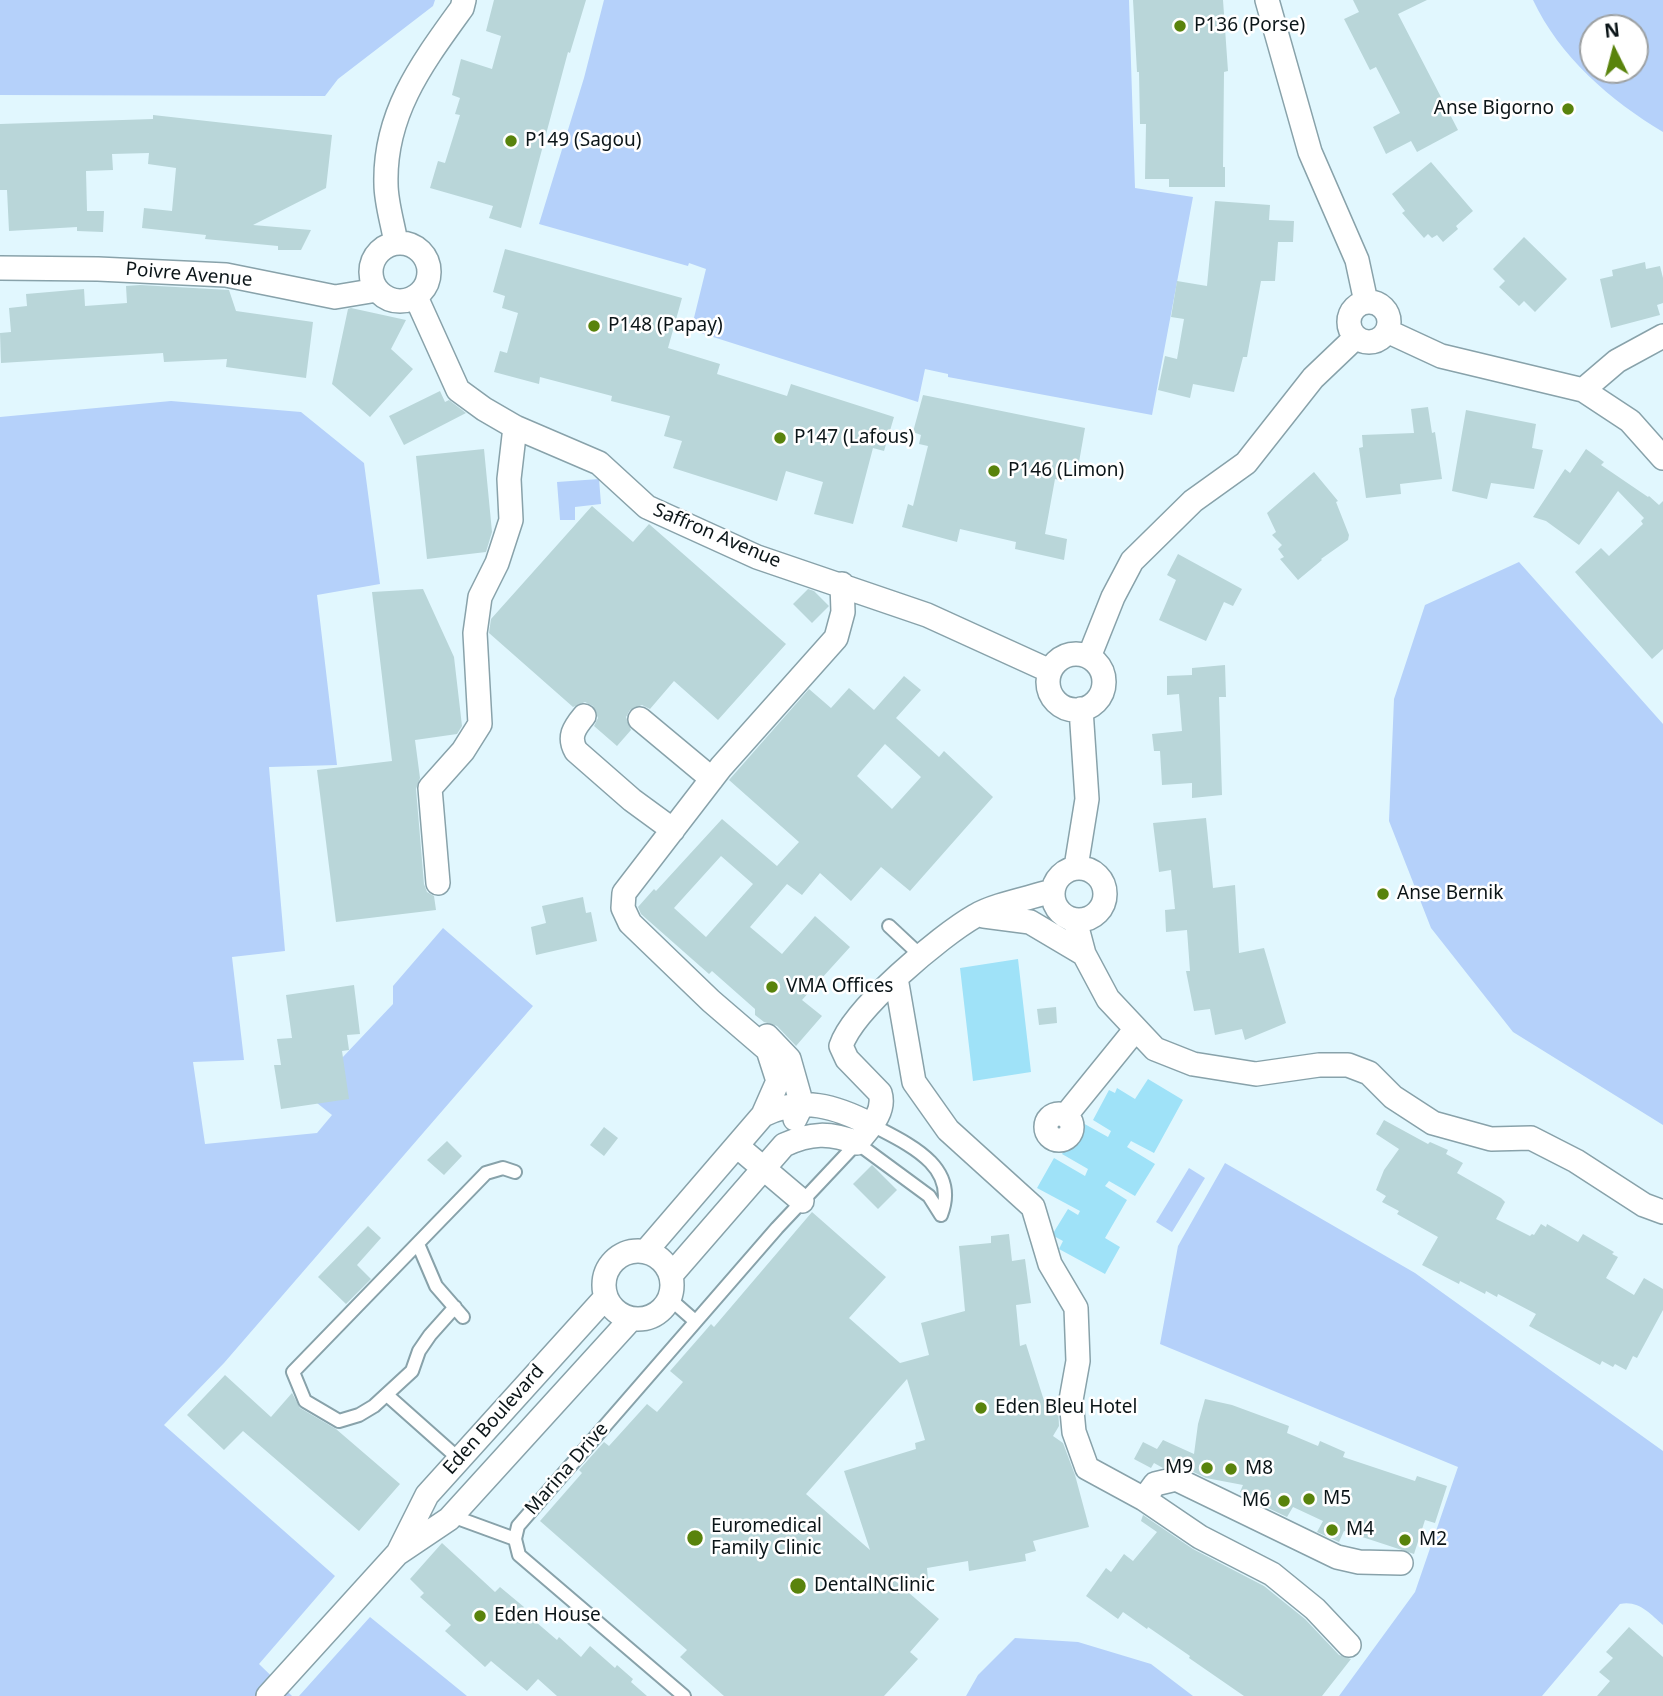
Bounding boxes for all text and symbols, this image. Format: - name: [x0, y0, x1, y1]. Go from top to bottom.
- north arrow: [1579, 14, 1649, 84]
- place label: P136 (Porse): [1194, 15, 1305, 37]
- text: N: [1603, 16, 1621, 44]
- marker: P136 (Porse): [1172, 18, 1188, 34]
- place label: Anse Bigorno: [1434, 98, 1554, 120]
- marker: Anse Bigorno: [1560, 101, 1576, 117]
- place label: P149 (Sagou): [525, 130, 641, 152]
- marker: P149 (Sagou): [503, 133, 519, 149]
- street label: Poivre Avenue: [125, 258, 253, 292]
- place label: P148 (Papay): [608, 315, 723, 337]
- marker: P148 (Papay): [586, 318, 602, 334]
- place label: P147 (Lafous): [794, 427, 914, 449]
- marker: P147 (Lafous): [772, 430, 788, 446]
- place label: P146 (Limon): [1008, 460, 1124, 482]
- marker: P146 (Limon): [986, 463, 1002, 479]
- street label: Saffron Avenue: [650, 499, 784, 573]
- place label: Anse Bernik: [1397, 883, 1503, 905]
- marker: Anse Bernik: [1375, 886, 1391, 902]
- place label: VMA Offices: [786, 976, 893, 998]
- marker: VMA Offices: [764, 979, 780, 995]
- street label: Eden Boulevard: [439, 1360, 549, 1480]
- place label: Eden Bleu Hotel: [995, 1397, 1137, 1419]
- marker: Eden Bleu Hotel: [973, 1400, 989, 1416]
- street label: Marina Drive: [521, 1418, 613, 1520]
- place label: M9: [1165, 1457, 1193, 1479]
- place label: M8: [1245, 1458, 1273, 1480]
- marker: M9: [1199, 1460, 1215, 1476]
- marker: M8: [1223, 1461, 1239, 1477]
- place label: M5: [1323, 1488, 1351, 1510]
- place label: M6: [1242, 1490, 1270, 1512]
- marker: M5: [1301, 1491, 1317, 1507]
- marker: M6: [1276, 1493, 1292, 1509]
- place label: Euromedical Family Clinic: [711, 1516, 822, 1560]
- place label: M4: [1346, 1519, 1374, 1541]
- marker: M4: [1324, 1522, 1340, 1538]
- marker: Euromedical Family Clinic: [685, 1528, 705, 1548]
- place label: M2: [1419, 1529, 1447, 1551]
- marker: M2: [1397, 1532, 1413, 1548]
- place label: DentalNClinic: [814, 1575, 935, 1597]
- marker: DentalNClinic: [788, 1576, 808, 1596]
- place label: Eden House: [494, 1605, 601, 1627]
- marker: Eden House: [472, 1608, 488, 1624]

